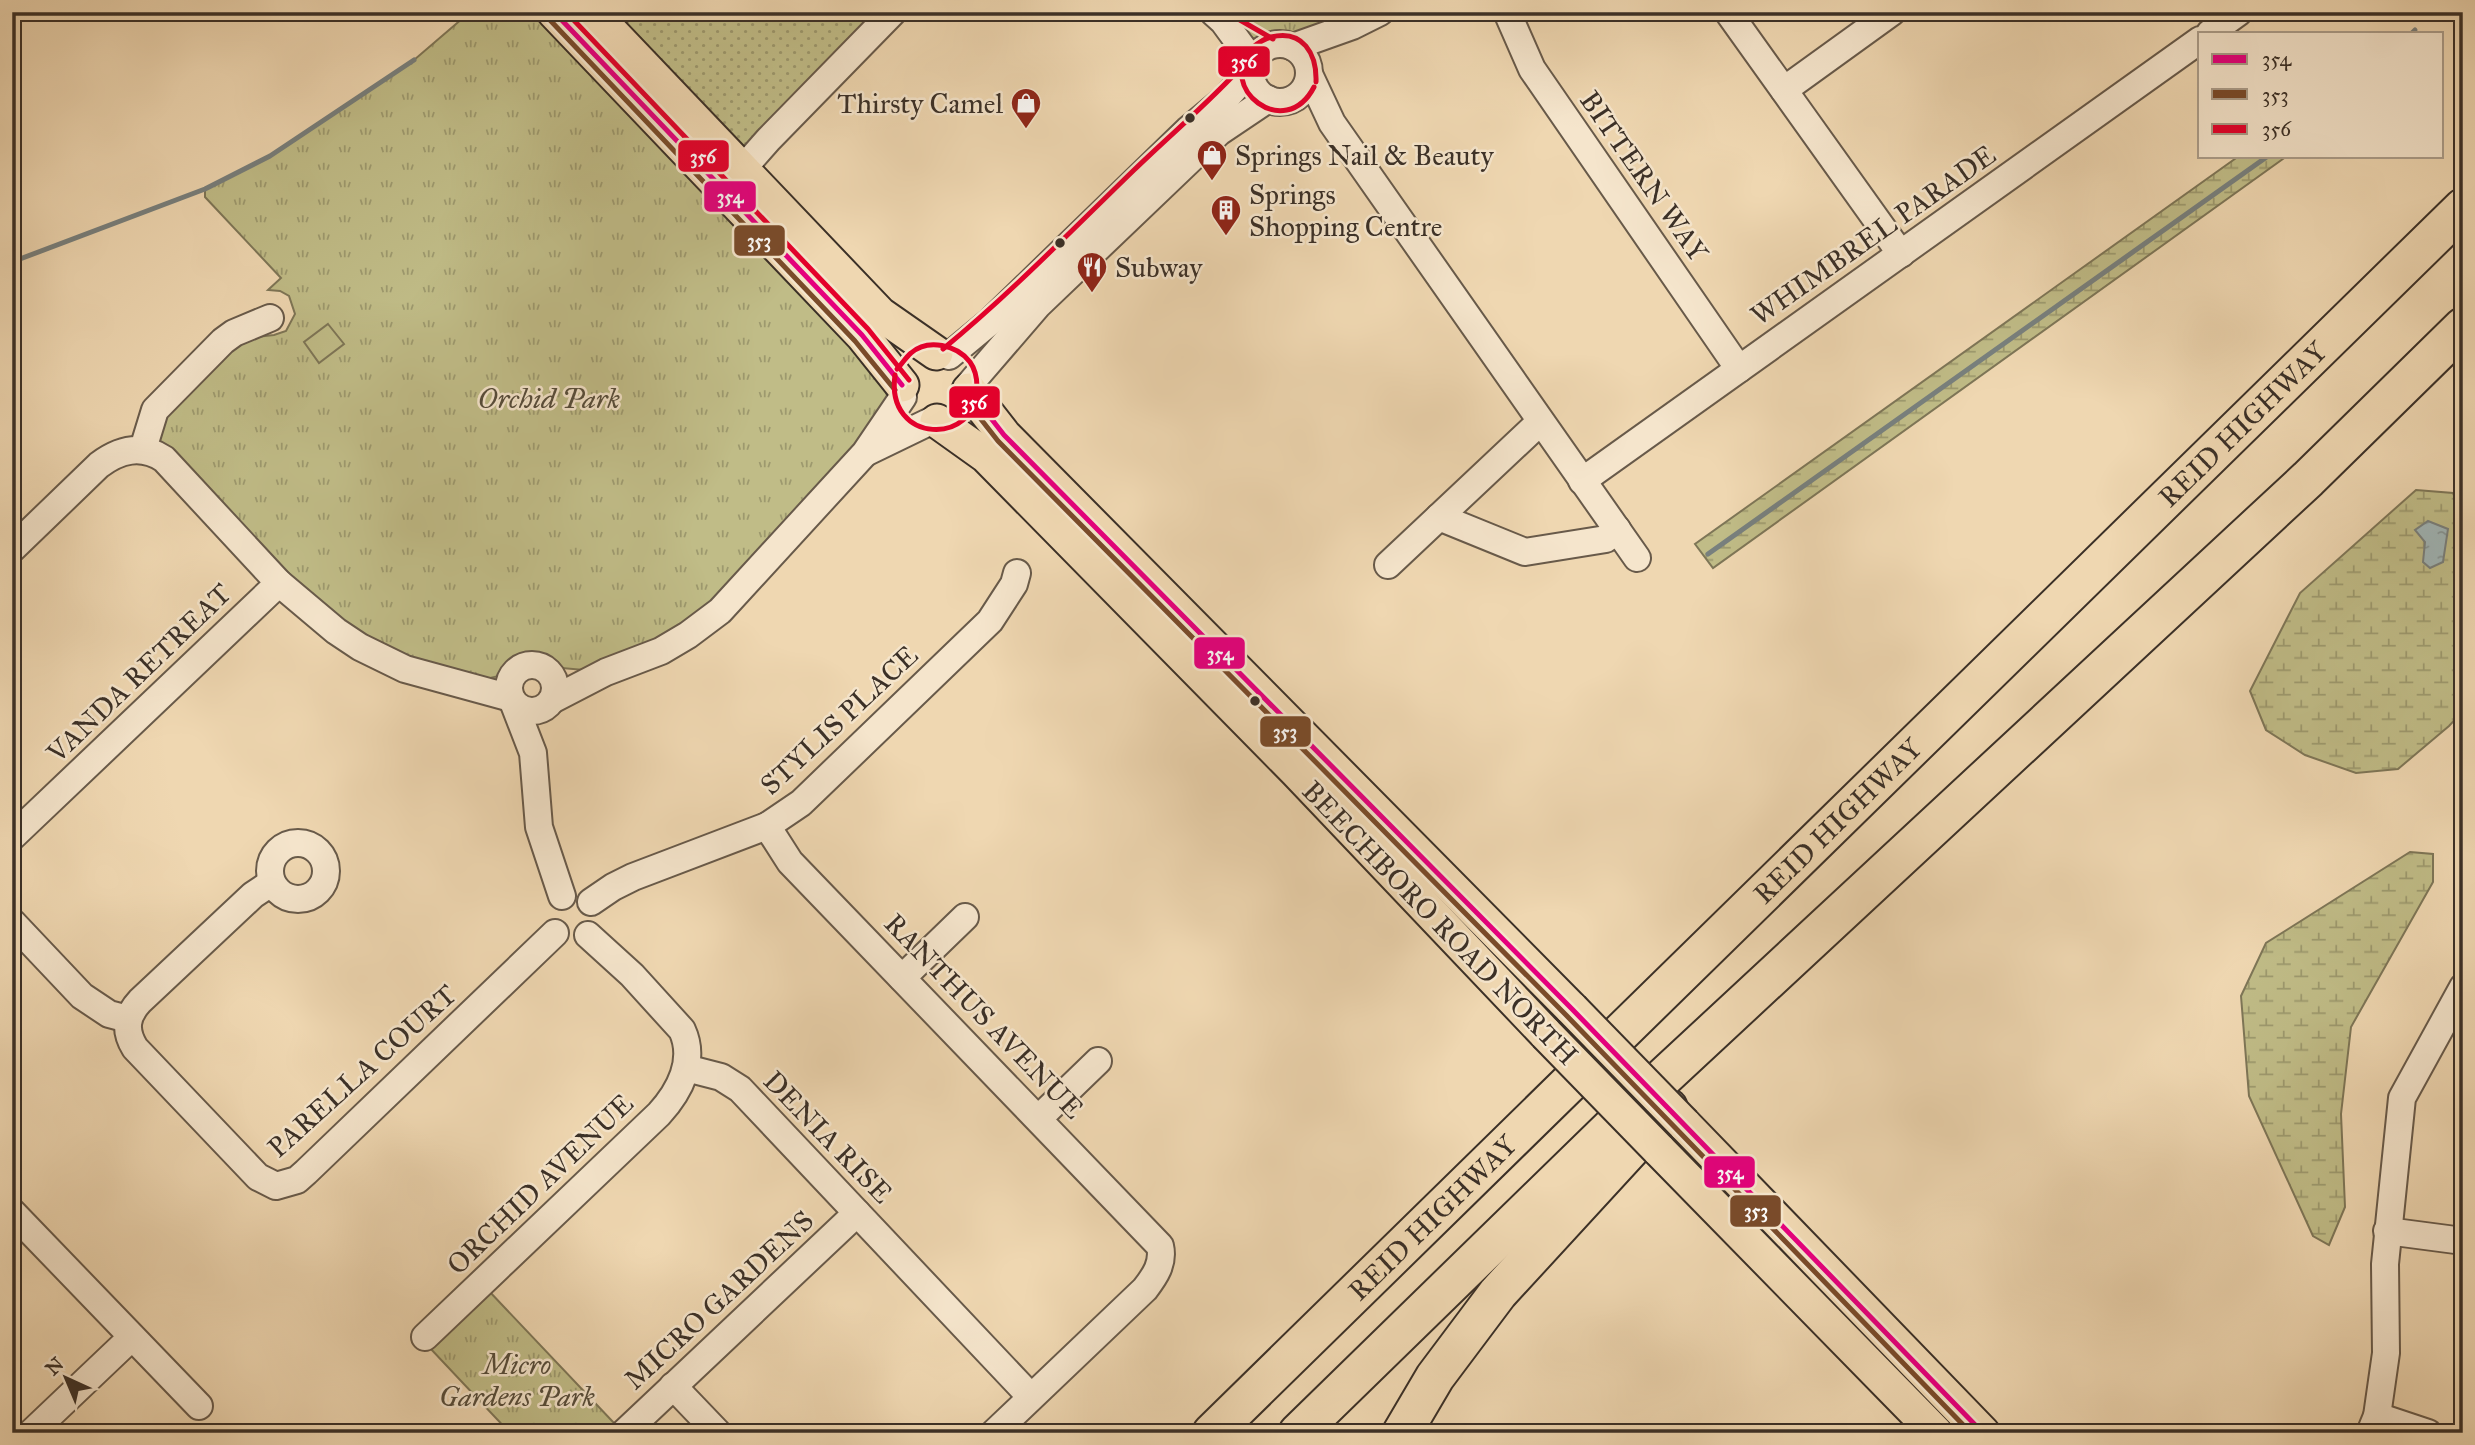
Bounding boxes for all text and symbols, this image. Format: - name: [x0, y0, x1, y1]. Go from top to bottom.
- legend: [2198, 32, 2444, 158]
- line badge: 356: [1217, 45, 1271, 78]
- text: 354: [2262, 46, 2293, 72]
- text: 356: [1231, 50, 1258, 74]
- text: 353: [2262, 82, 2289, 108]
- street label: BITTERN WAY: [1572, 84, 1716, 269]
- place label: Thirsty Camel: [837, 86, 1003, 121]
- shop icon: Thirsty Camel: [1009, 86, 1043, 130]
- unlabelled marker: [1183, 111, 1197, 125]
- text: 356: [2262, 116, 2292, 142]
- street label: WHIMBREL PARADE: [1744, 137, 2002, 333]
- shop icon: Springs Nail & Beauty: [1195, 138, 1229, 182]
- place label: Springs Nail & Beauty: [1235, 138, 1494, 173]
- line badge: 356: [677, 139, 730, 173]
- text: 356: [690, 145, 717, 169]
- place label: Springs Shopping Centre: [1249, 177, 1443, 244]
- line badge: 354: [703, 180, 757, 213]
- text: 354: [717, 185, 745, 209]
- building icon: Springs Shopping Centre: [1209, 193, 1243, 237]
- line badge: 353: [733, 224, 786, 257]
- text: 353: [747, 229, 771, 253]
- unlabelled marker: [1053, 236, 1067, 250]
- restaurant icon: Subway: [1075, 250, 1109, 294]
- place label: Subway: [1115, 250, 1203, 285]
- street label: REID HIGHWAY: [2151, 333, 2335, 514]
- park label: Orchid Park: [478, 381, 621, 416]
- line badge: 356: [948, 385, 1001, 419]
- text: 356: [961, 391, 988, 415]
- street label: VANDA RETREAT: [39, 576, 238, 771]
- line badge: 354: [1193, 636, 1246, 670]
- street label: STYLIS PLACE: [753, 638, 925, 802]
- text: 354: [1207, 642, 1235, 666]
- unlabelled marker: [1248, 694, 1262, 708]
- line badge: 353: [1259, 715, 1312, 748]
- text: 353: [1273, 720, 1297, 744]
- street label: REID HIGHWAY: [1746, 730, 1930, 911]
- street label: BEECHBORO ROAD NORTH: [1295, 773, 1585, 1073]
- street label: RANTHUS AVENUE: [877, 906, 1091, 1126]
- street label: PARELLA COURT: [260, 977, 464, 1165]
- street label: DENIA RISE: [756, 1064, 900, 1210]
- street label: ORCHID AVENUE: [439, 1086, 641, 1282]
- street label: REID HIGHWAY: [1341, 1127, 1524, 1308]
- line badge: 354: [1703, 1155, 1756, 1189]
- text: 354: [1717, 1161, 1745, 1185]
- line badge: 353: [1729, 1194, 1782, 1228]
- text: 353: [1744, 1199, 1768, 1223]
- street label: MICRO GARDENS: [617, 1203, 821, 1397]
- north arrow: [32, 1344, 102, 1414]
- park label: Micro Gardens Park: [439, 1347, 596, 1414]
- text: N: [41, 1352, 68, 1380]

